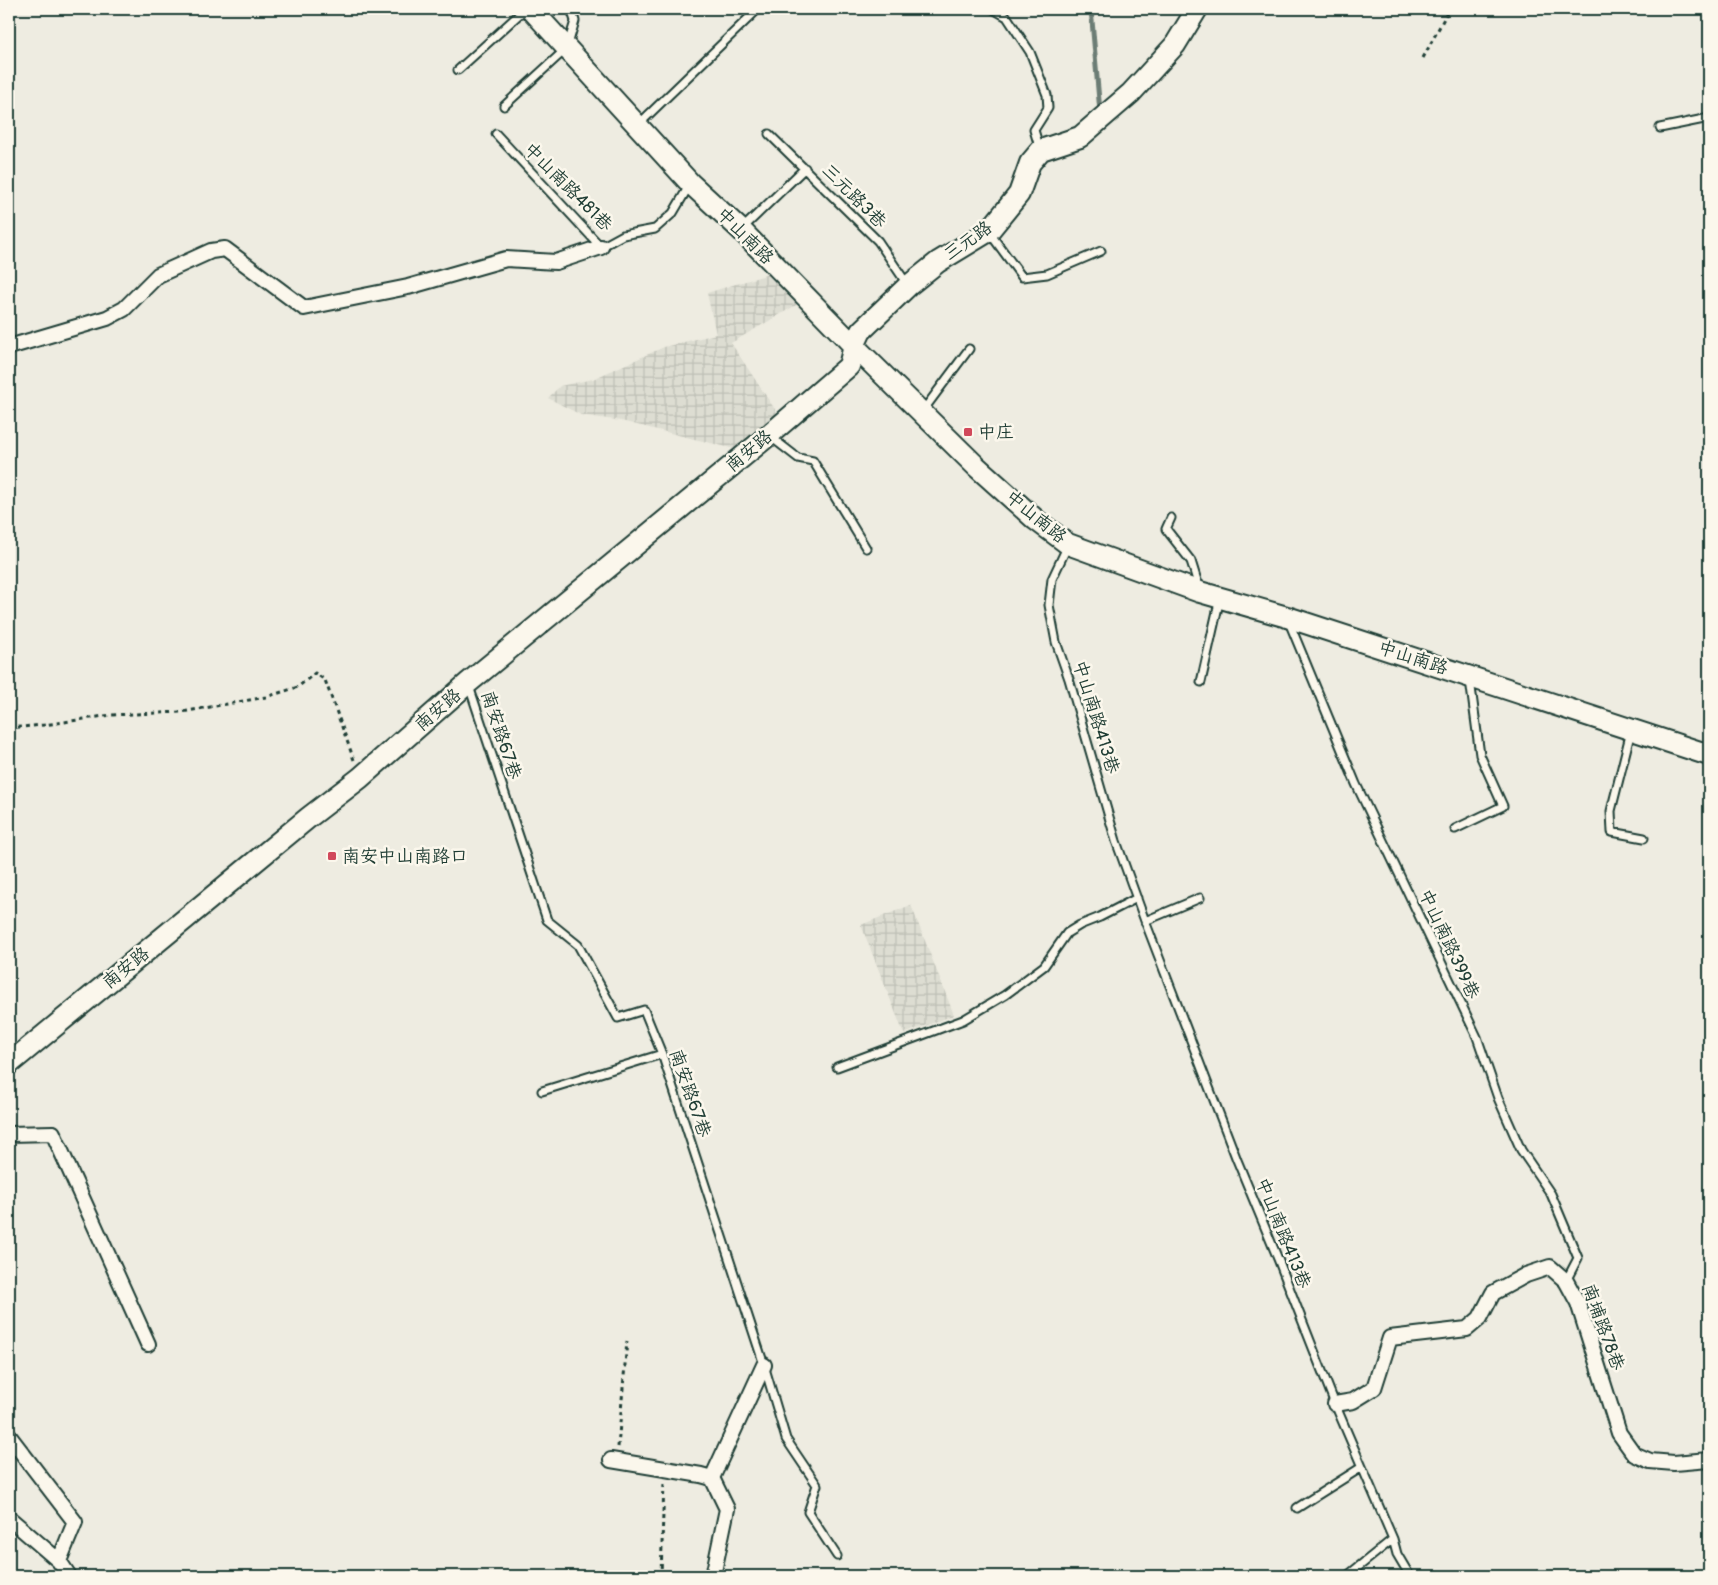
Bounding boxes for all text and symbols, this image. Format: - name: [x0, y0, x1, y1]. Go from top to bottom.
- street label: 中山南路481巷: [519, 138, 617, 236]
- street label: 三元路3巷: [817, 159, 891, 233]
- street label: 中山南路: [711, 202, 779, 270]
- street label: 三元路: [939, 216, 997, 266]
- place label: 中庄: [978, 421, 1014, 444]
- street label: 南安路: [721, 425, 777, 477]
- marker: 中庄: [962, 426, 974, 438]
- street label: 中山南路: [1001, 485, 1071, 549]
- street label: 中山南路: [1375, 636, 1451, 680]
- street label: 中山南路413巷: [1068, 657, 1124, 777]
- street label: 南安路: [410, 684, 466, 736]
- street label: 南安路67巷: [476, 688, 526, 782]
- place label: 南安中山南路口: [342, 845, 468, 868]
- marker: 南安中山南路口: [326, 850, 338, 862]
- street label: 中山南路399巷: [1414, 885, 1484, 1003]
- street label: 南安路: [98, 942, 154, 994]
- street label: 南安路67巷: [664, 1046, 716, 1140]
- street label: 中山南路413巷: [1250, 1174, 1316, 1292]
- street label: 南埔路78巷: [1577, 1281, 1629, 1373]

